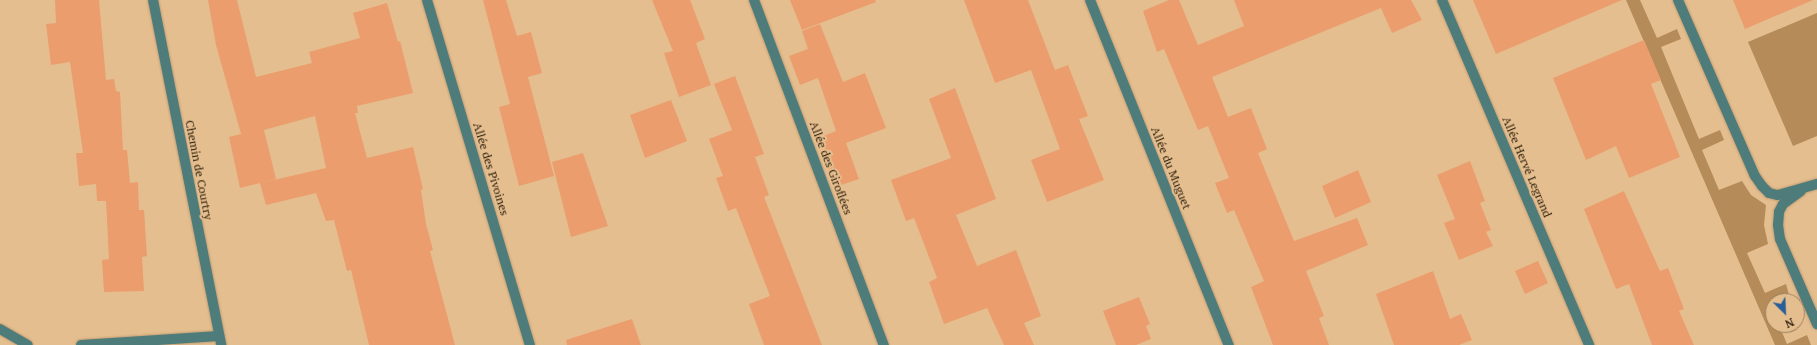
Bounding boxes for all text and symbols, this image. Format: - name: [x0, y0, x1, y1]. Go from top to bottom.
- street label: Allée Hervé Legrand: [1499, 114, 1555, 220]
- street label: Chemin de Courtry: [182, 119, 216, 221]
- street label: Allée des Giroflées: [807, 119, 855, 217]
- street label: Allée des Pivoines: [470, 121, 512, 217]
- street label: Allée du Muguet: [1148, 125, 1194, 211]
- north arrow: [1765, 293, 1805, 333]
- text: N: [1783, 315, 1796, 331]

